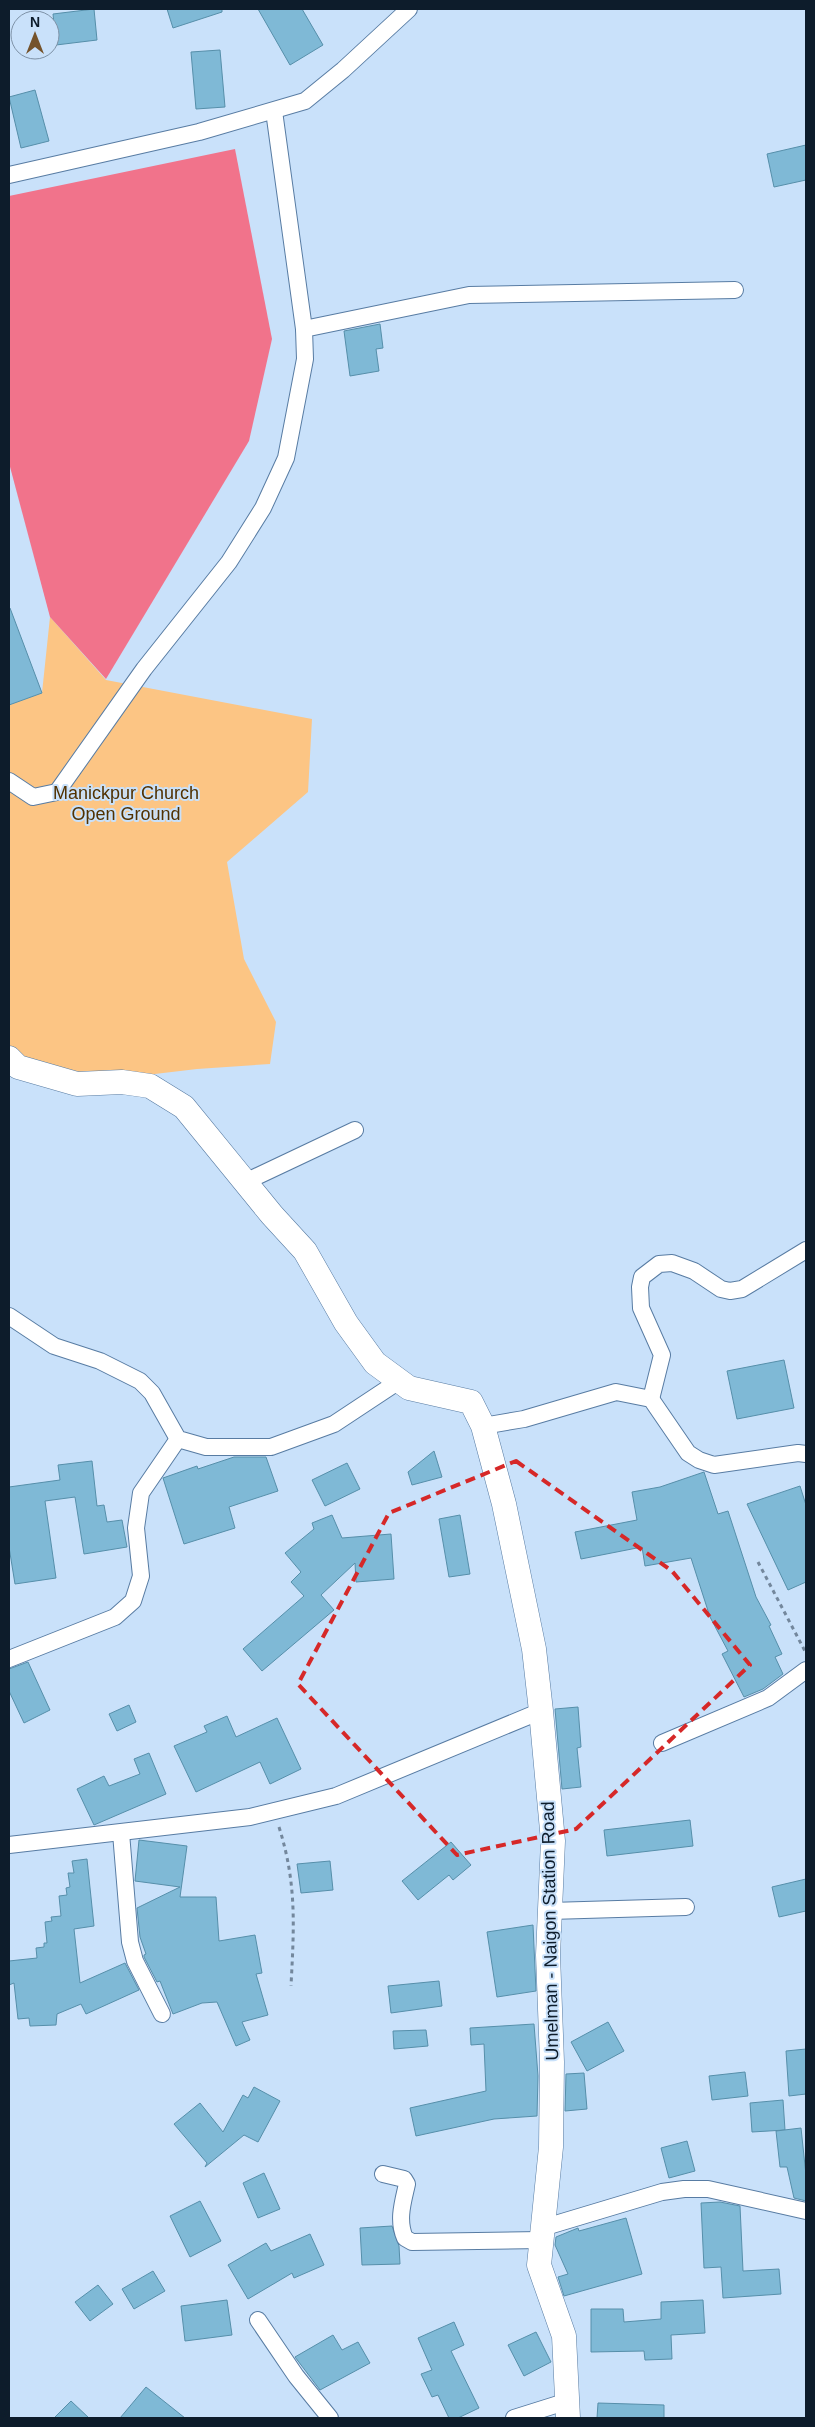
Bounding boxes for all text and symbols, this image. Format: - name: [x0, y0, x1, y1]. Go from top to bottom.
- north arrow: [10, 10, 60, 60]
- text: N: [30, 14, 40, 30]
- park label: Manickpur Church Open Ground: [53, 783, 199, 824]
- street label: Umelman - Naigon Station Road: [538, 1801, 562, 2061]

